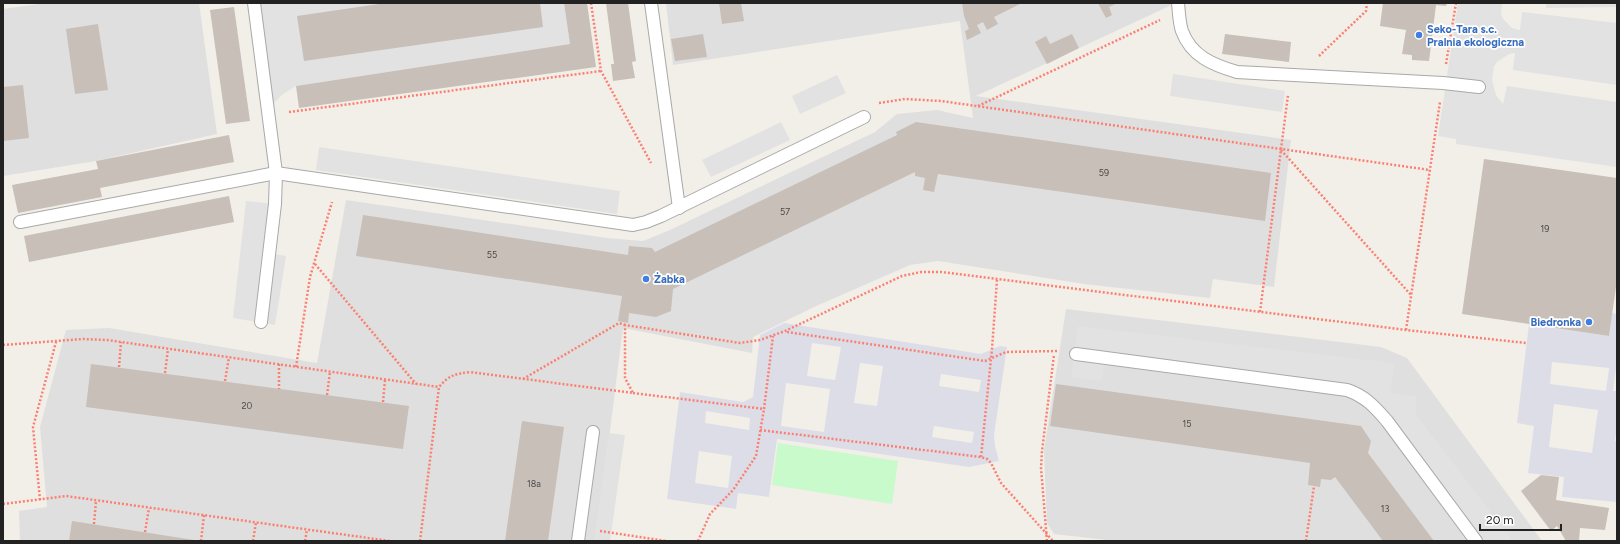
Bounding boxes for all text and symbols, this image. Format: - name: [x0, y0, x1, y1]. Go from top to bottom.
- place label: Seko-Tara s.c. Pralnia ekologiczna: [1427, 23, 1524, 49]
- marker: Seko-Tara s.c. Pralnia ekologiczna: [1414, 30, 1424, 40]
- house number: 59: [1099, 167, 1109, 178]
- house number: 57: [780, 206, 790, 217]
- house number: 19: [1541, 223, 1549, 234]
- house number: 55: [487, 249, 497, 260]
- place label: Żabka: [654, 272, 685, 286]
- marker: Żabka: [641, 274, 651, 284]
- place label: Biedronka: [1530, 316, 1581, 329]
- marker: Biedronka: [1584, 317, 1594, 327]
- house number: 20: [242, 400, 253, 411]
- house number: 15: [1183, 418, 1191, 429]
- house number: 18a: [527, 478, 541, 489]
- house number: 13: [1381, 503, 1389, 514]
- scale bar: [1480, 506, 1561, 532]
- text: 20 m: [1486, 513, 1514, 527]

